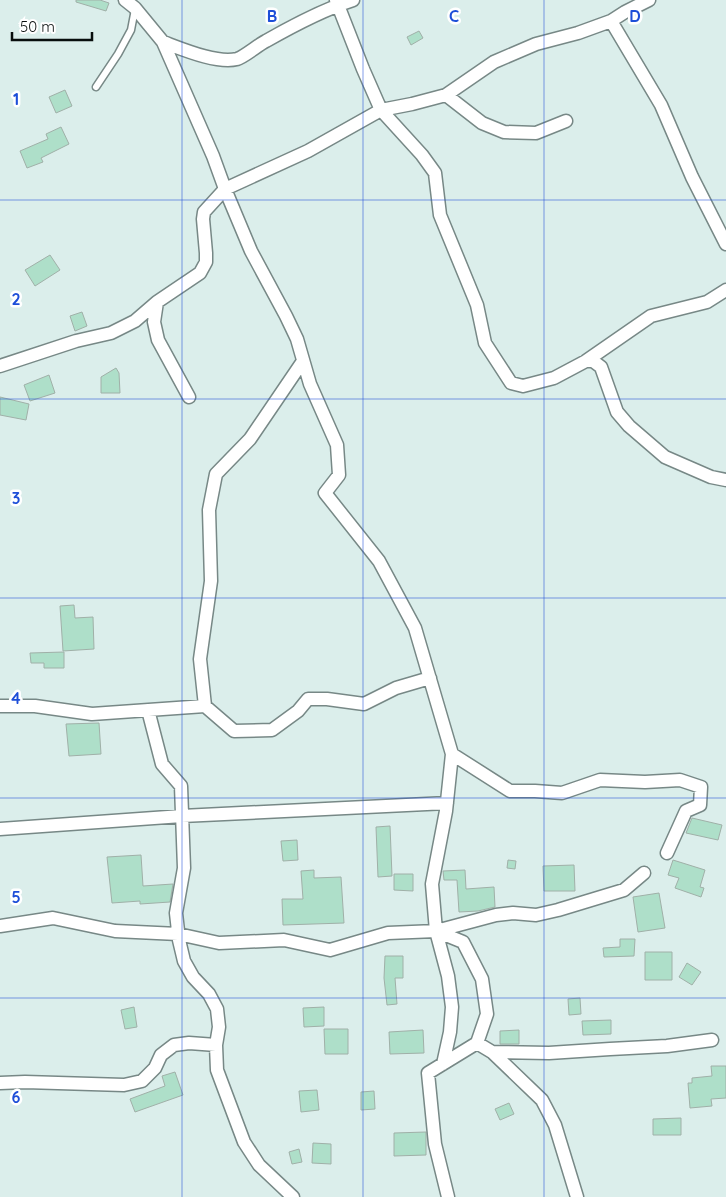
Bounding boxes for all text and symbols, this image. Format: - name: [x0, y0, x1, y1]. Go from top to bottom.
- text: B: [267, 6, 277, 26]
- text: C: [449, 6, 459, 26]
- text: D: [629, 6, 641, 26]
- scale bar: [12, 10, 92, 42]
- text: 50 m: [20, 17, 55, 36]
- text: 1: [13, 89, 19, 109]
- text: 2: [11, 289, 21, 309]
- text: 3: [12, 488, 20, 508]
- text: 4: [11, 688, 21, 708]
- text: 5: [11, 887, 21, 907]
- text: 6: [12, 1087, 21, 1107]

